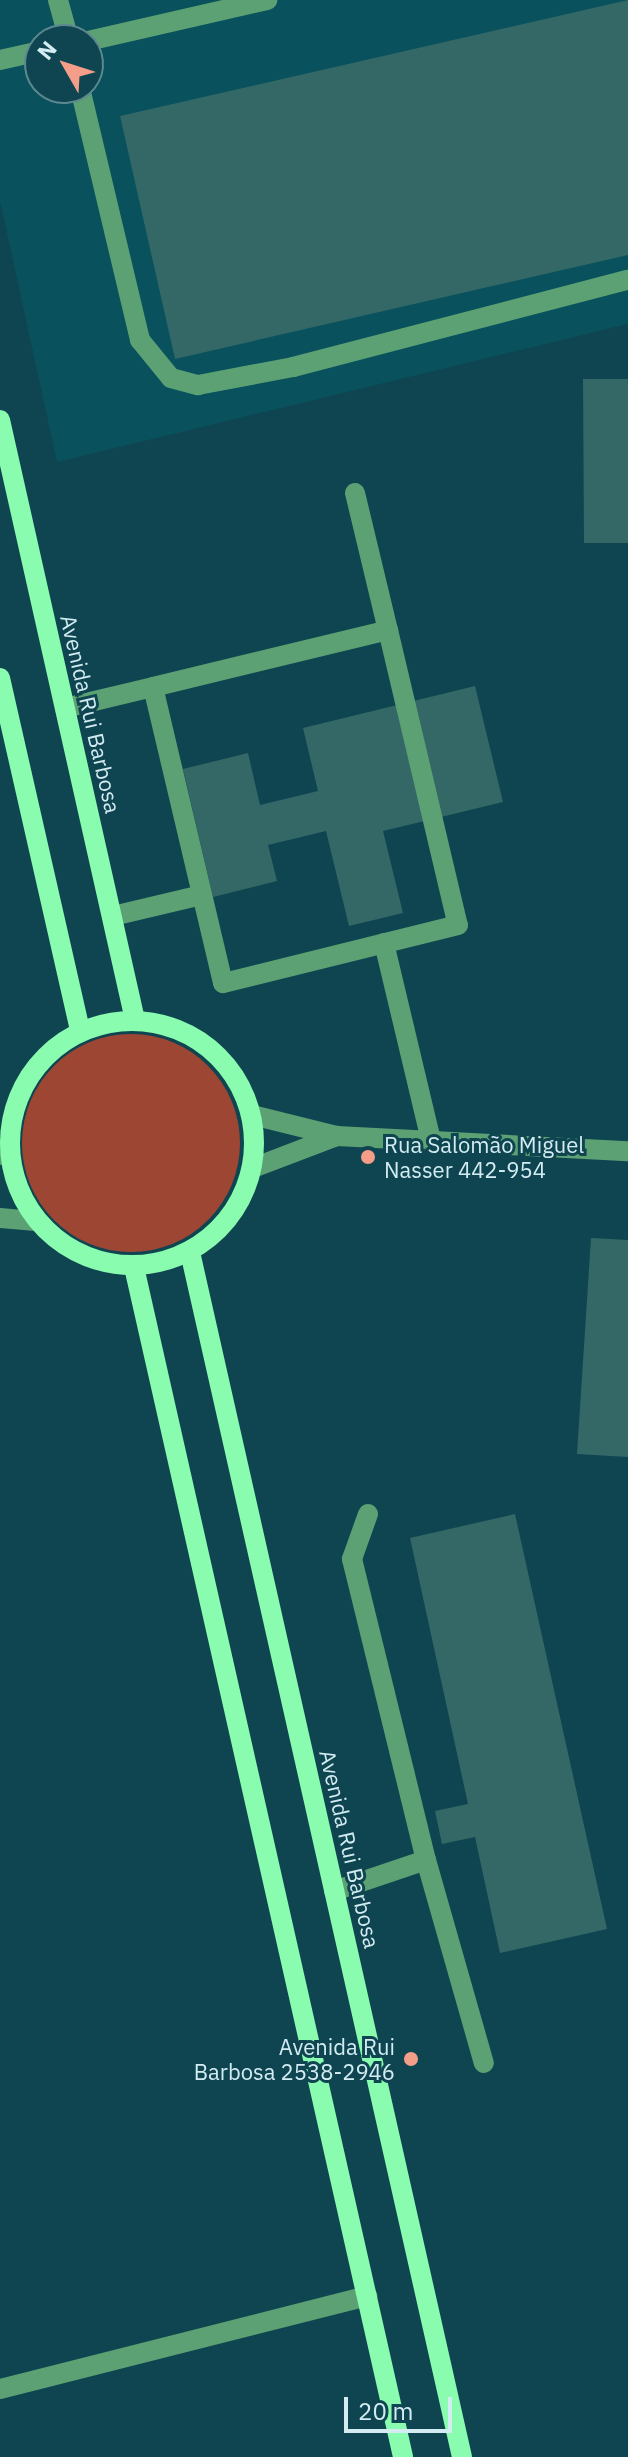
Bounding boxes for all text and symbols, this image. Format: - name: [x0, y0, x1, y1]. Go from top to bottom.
- north arrow: [24, 24, 104, 104]
- text: N: [30, 35, 63, 65]
- street label: Avenida Rui Barbosa: [55, 612, 127, 816]
- place label: Rua Salomão Miguel Nasser 442-954: [384, 1131, 584, 1182]
- marker: Rua Salomão Miguel Nasser 442-954: [359, 1148, 377, 1166]
- street label: Avenida Rui Barbosa: [314, 1747, 386, 1951]
- place label: Avenida Rui Barbosa 2538-2946: [194, 2033, 395, 2084]
- marker: Avenida Rui Barbosa 2538-2946: [402, 2050, 420, 2068]
- scale bar: [348, 2381, 456, 2431]
- text: 20 m: [358, 2395, 413, 2427]

